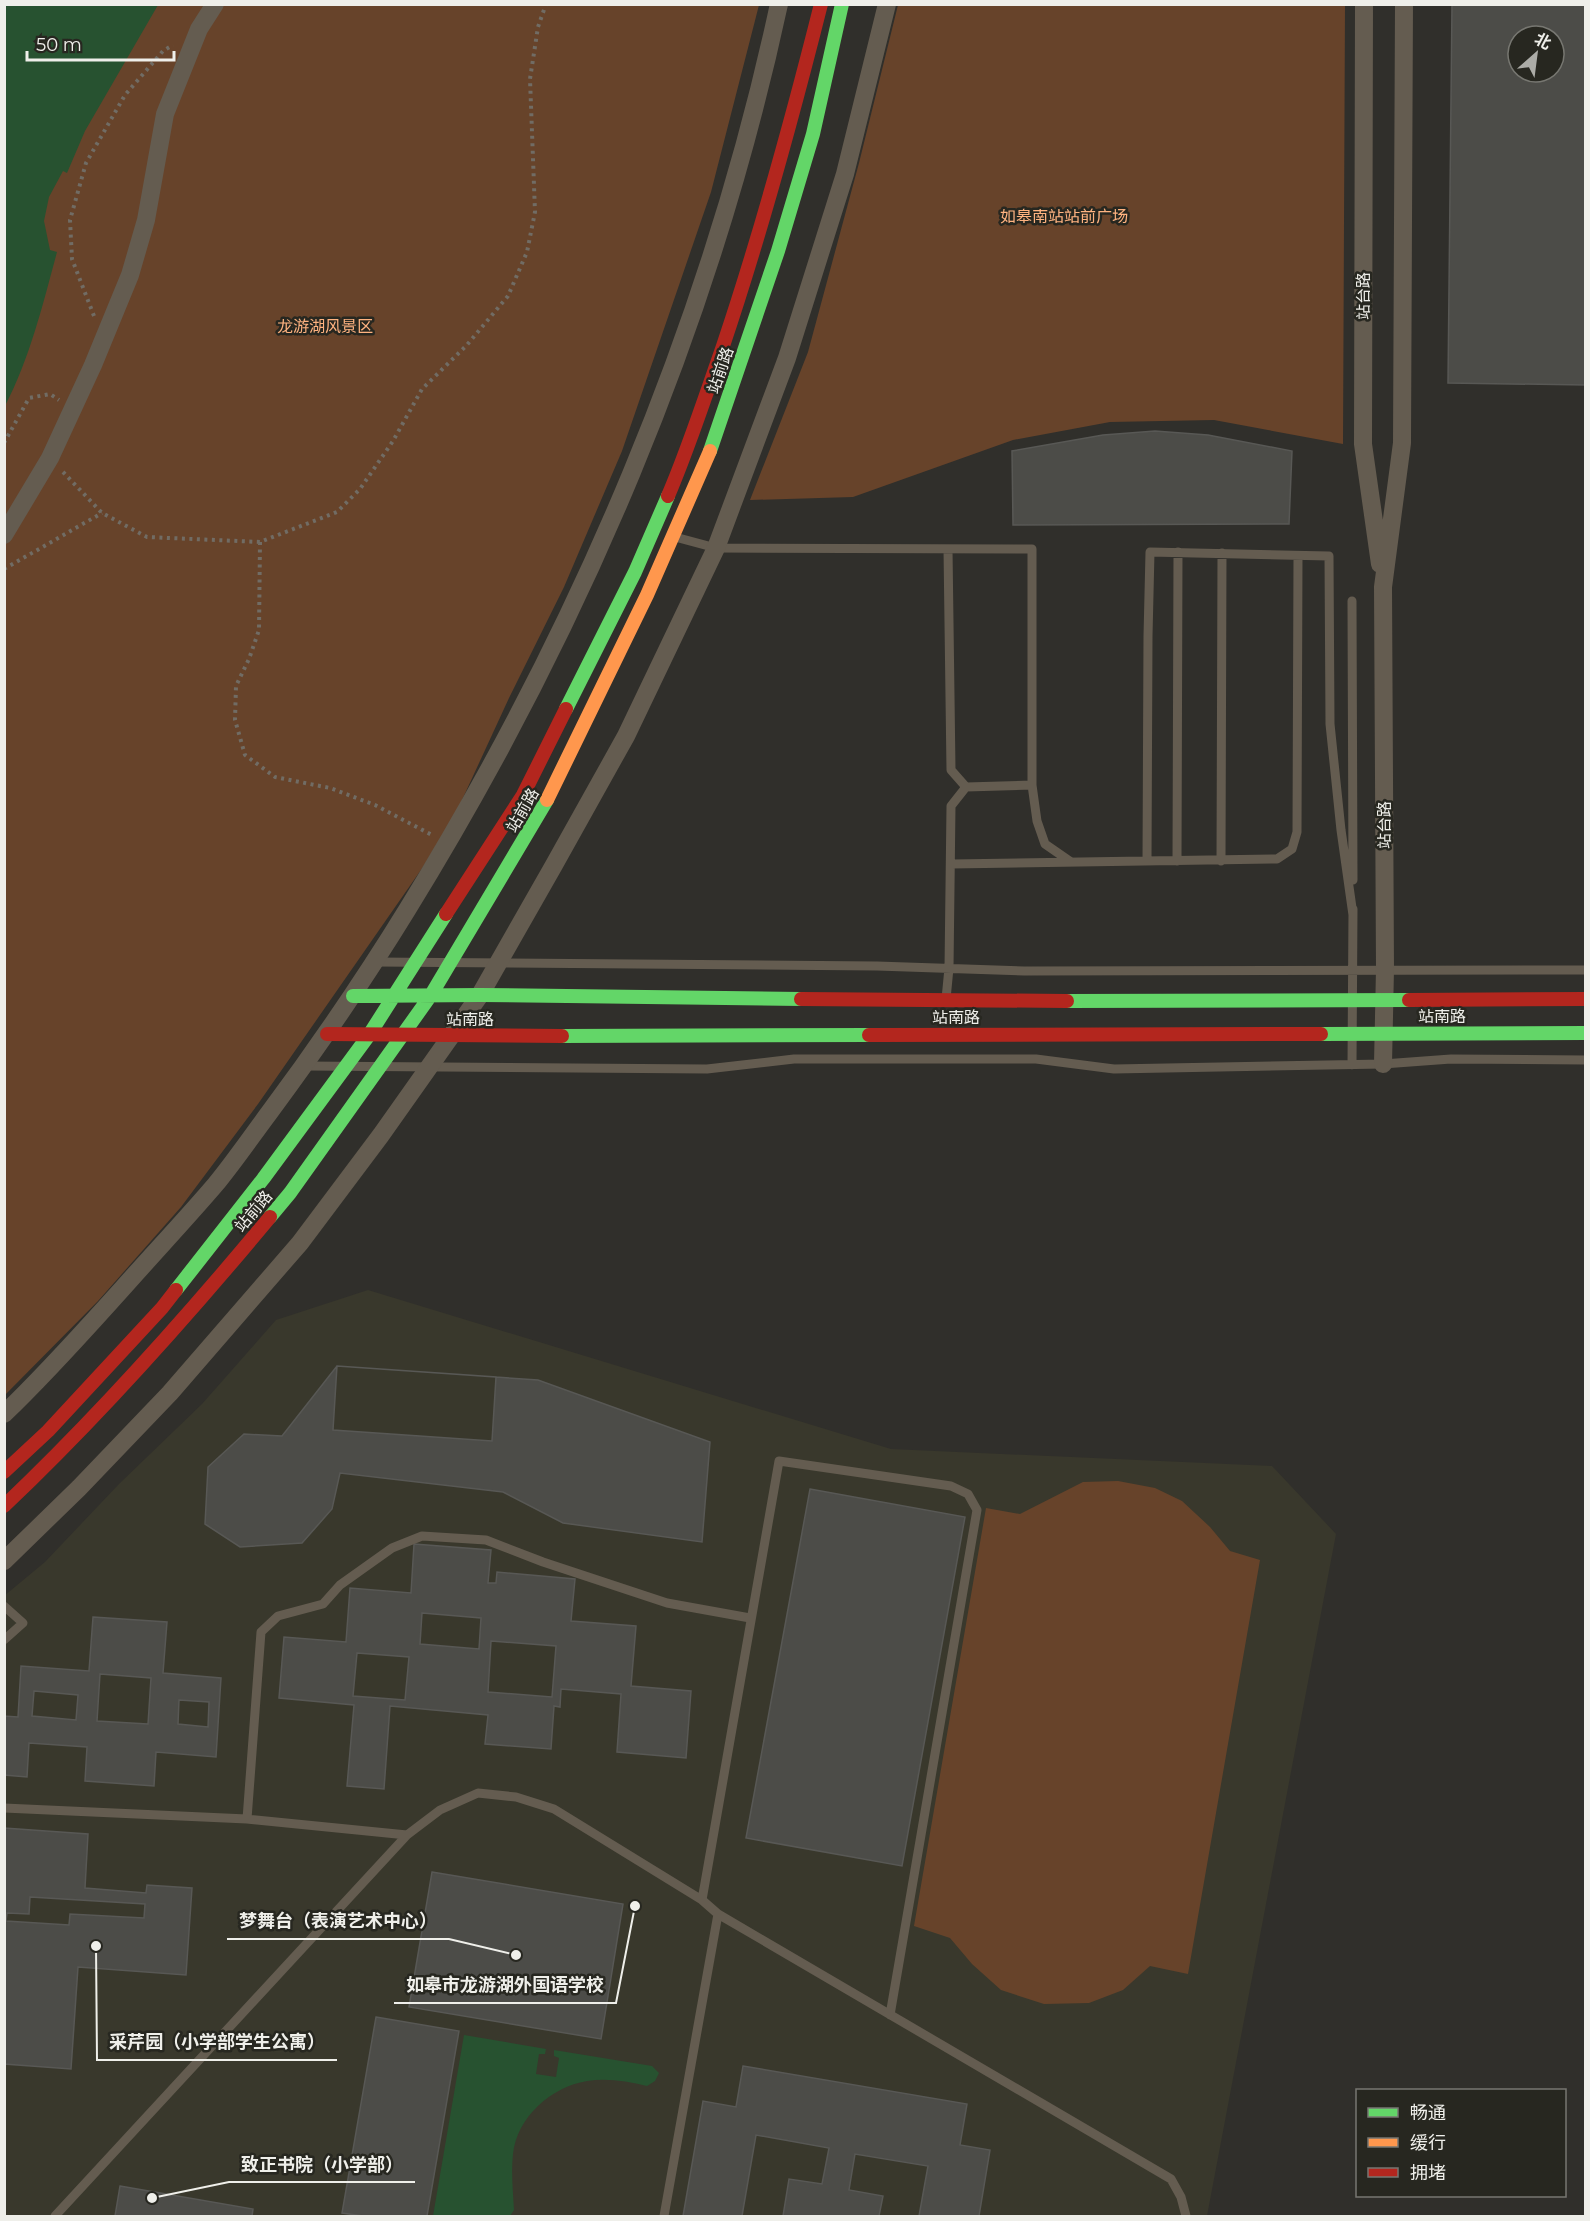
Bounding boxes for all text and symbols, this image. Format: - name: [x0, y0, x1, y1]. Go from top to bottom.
- scale bar: [27, 24, 174, 62]
- north arrow: [1506, 24, 1566, 84]
- text: 北: [1531, 29, 1554, 53]
- text: 50 m: [36, 34, 82, 56]
- park label: 如皋南站站前广场: [1000, 207, 1128, 226]
- street label: 站台路: [1354, 272, 1373, 320]
- park label: 龙游湖风景区: [277, 317, 373, 336]
- street label: 站前路: [704, 344, 737, 396]
- street label: 站前路: [502, 785, 543, 836]
- street label: 站台路: [1375, 801, 1394, 849]
- street label: 站南路: [1418, 1007, 1466, 1026]
- street label: 站南路: [932, 1008, 980, 1027]
- street label: 站南路: [446, 1010, 494, 1029]
- street label: 站前路: [231, 1187, 276, 1236]
- callout: 梦舞台（表演艺术中心）: [227, 1903, 449, 1939]
- text: 梦舞台（表演艺术中心）: [239, 1910, 437, 1932]
- callout: 如皋市龙游湖外国语学校: [394, 1967, 616, 2003]
- text: 如皋市龙游湖外国语学校: [406, 1974, 604, 1996]
- callout: 采芹园（小学部学生公寓）: [97, 2024, 337, 2060]
- text: 采芹园（小学部学生公寓）: [109, 2031, 325, 2053]
- legend: [1356, 2089, 1566, 2197]
- text: 畅通: [1410, 2102, 1446, 2124]
- text: 缓行: [1410, 2132, 1446, 2154]
- callout: 致正书院（小学部）: [229, 2146, 415, 2182]
- text: 致正书院（小学部）: [241, 2154, 403, 2176]
- text: 拥堵: [1410, 2162, 1446, 2184]

